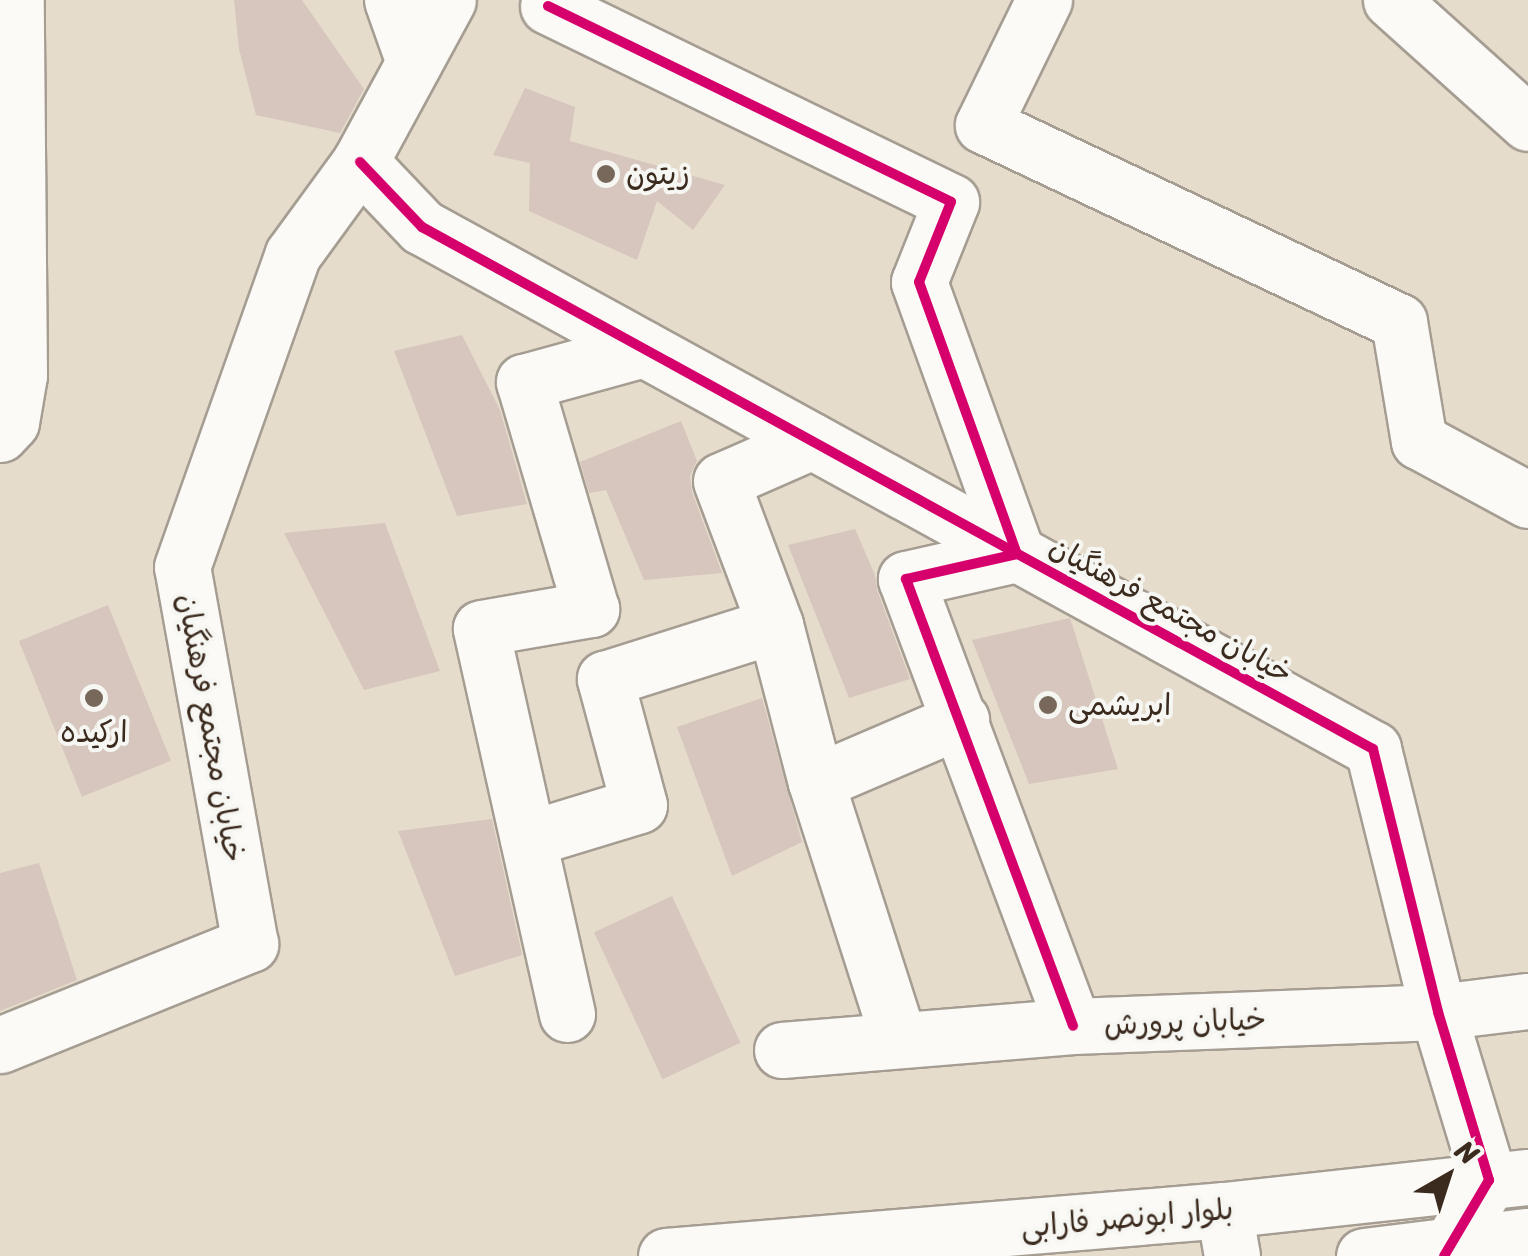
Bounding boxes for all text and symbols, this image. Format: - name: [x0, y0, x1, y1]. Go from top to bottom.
- place label: زیتون: [626, 156, 690, 192]
- marker: زیتون: [595, 163, 617, 185]
- street label: خیابان مجتمع فرهنگیان: [1043, 528, 1299, 692]
- street label: خیابان مجتمع فرهنگیان: [170, 591, 252, 865]
- marker: ارکیده: [83, 687, 105, 709]
- place label: ابریشمی: [1068, 687, 1171, 723]
- marker: ابریشمی: [1037, 694, 1059, 716]
- place label: ارکیده: [60, 714, 128, 750]
- street label: خیابان پرورش: [1103, 1001, 1267, 1043]
- north arrow: [1398, 1126, 1498, 1226]
- text: N: [1444, 1127, 1490, 1177]
- street label: بلوار ابونصر فارابی: [1019, 1191, 1235, 1245]

